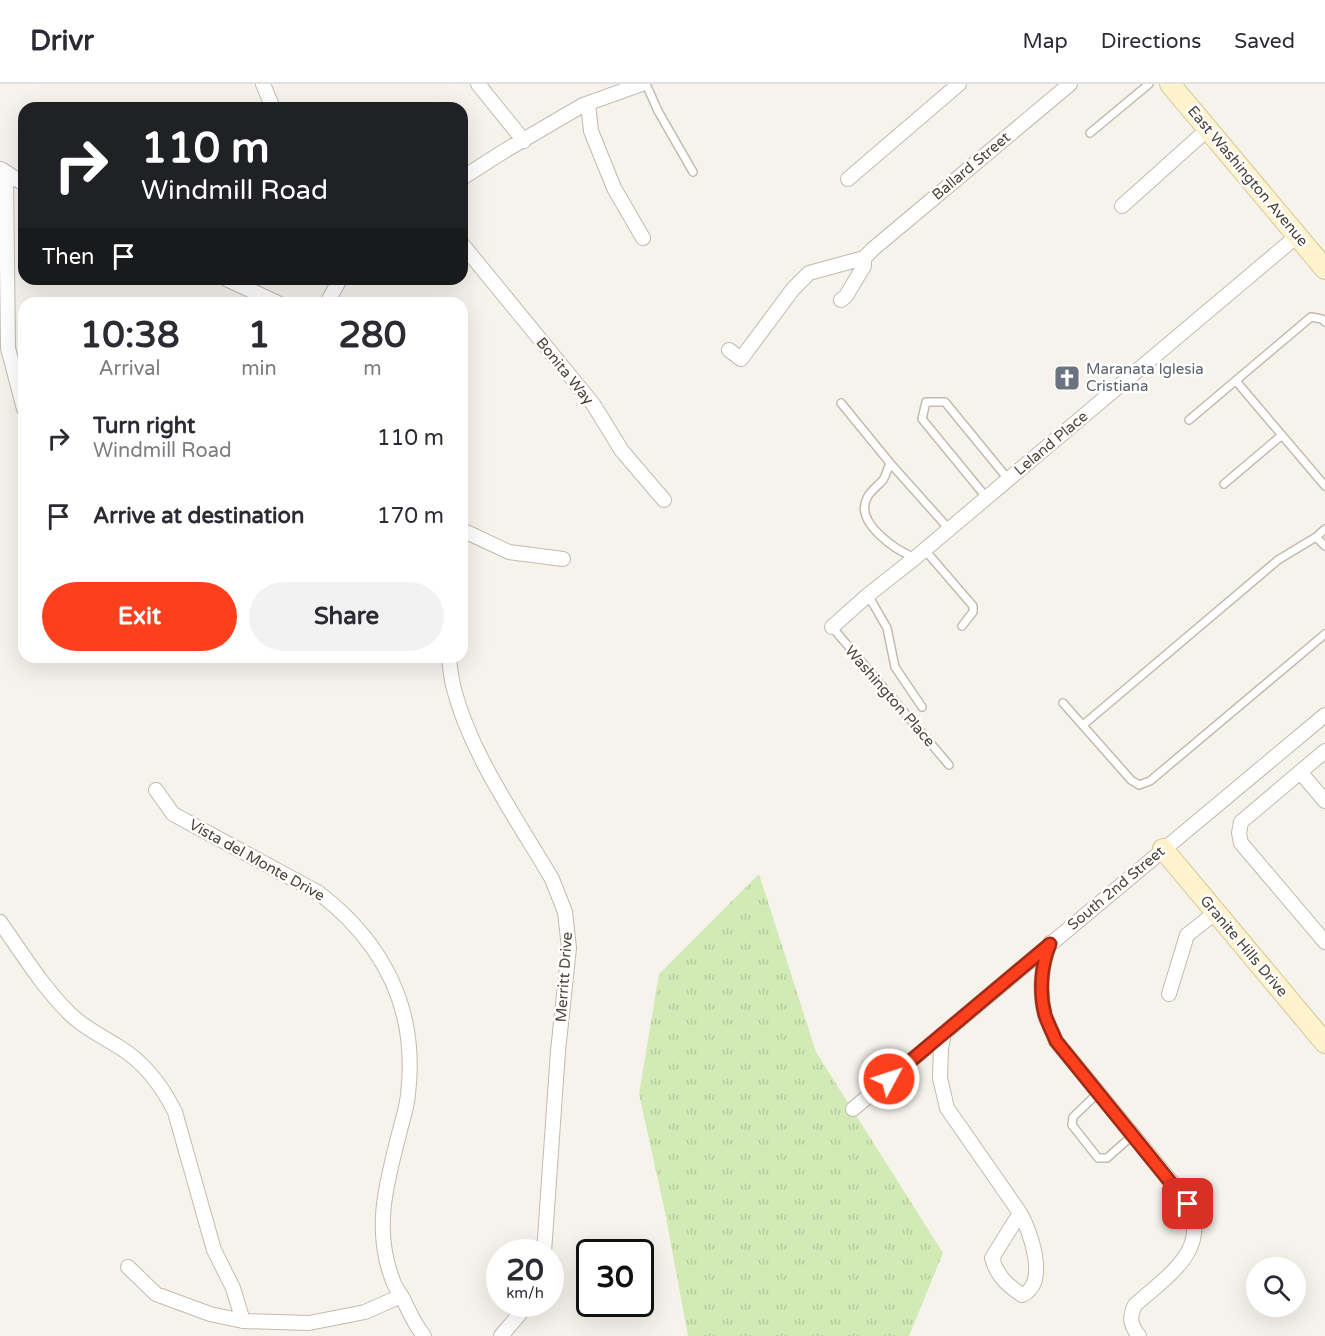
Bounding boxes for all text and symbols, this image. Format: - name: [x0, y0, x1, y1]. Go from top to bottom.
- text: Drivr: [30, 24, 94, 58]
- text: Map: [1022, 29, 1068, 54]
- text: Directions: [1101, 29, 1201, 54]
- text: Saved: [1234, 29, 1295, 54]
- street label: East Washington Avenue: [1184, 102, 1312, 250]
- text: 110 m: [141, 123, 270, 174]
- icon: right: [42, 126, 120, 204]
- street label: Ballard Street: [928, 128, 1014, 204]
- text: Windmill Road: [141, 174, 328, 207]
- icon: arrive: [107, 240, 140, 273]
- text: Then: [42, 244, 95, 270]
- text: 10:38: [80, 314, 180, 357]
- text: 1: [248, 314, 270, 357]
- text: 280: [338, 314, 406, 357]
- street label: Bonita Way: [532, 334, 598, 408]
- text: Arrival: [99, 357, 161, 381]
- text: min: [241, 357, 277, 381]
- text: m: [363, 357, 382, 381]
- place label: Maranata Iglesia Cristiana: [1086, 360, 1204, 395]
- church icon: Maranata Iglesia Cristiana: [1052, 363, 1082, 393]
- street label: Leland Place: [1011, 407, 1091, 479]
- text: Turn right: [93, 413, 195, 439]
- icon: right: [42, 422, 75, 455]
- text: 110 m: [377, 425, 444, 451]
- text: Windmill Road: [93, 439, 232, 463]
- icon: arrive: [42, 500, 75, 533]
- text: Arrive at destination: [93, 503, 304, 529]
- text: 170 m: [377, 503, 444, 529]
- button: Exit: [42, 582, 237, 651]
- button: Share: [249, 582, 444, 651]
- street label: Washington Place: [841, 642, 939, 750]
- street label: Vista del Monte Drive: [186, 815, 328, 905]
- street label: South 2nd Street: [1064, 842, 1168, 934]
- street label: Granite Hills Drive: [1196, 892, 1292, 1000]
- street label: Merritt Drive: [552, 931, 576, 1023]
- position arrow: [857, 1047, 921, 1111]
- pin: [1162, 1178, 1213, 1229]
- icon: arrive: [1171, 1187, 1204, 1220]
- speed limit sign: 30: [576, 1239, 654, 1317]
- text: 20: [506, 1252, 544, 1289]
- map controls: [1246, 1257, 1306, 1317]
- button: search: [1246, 1257, 1306, 1317]
- text: km/h: [506, 1284, 544, 1302]

